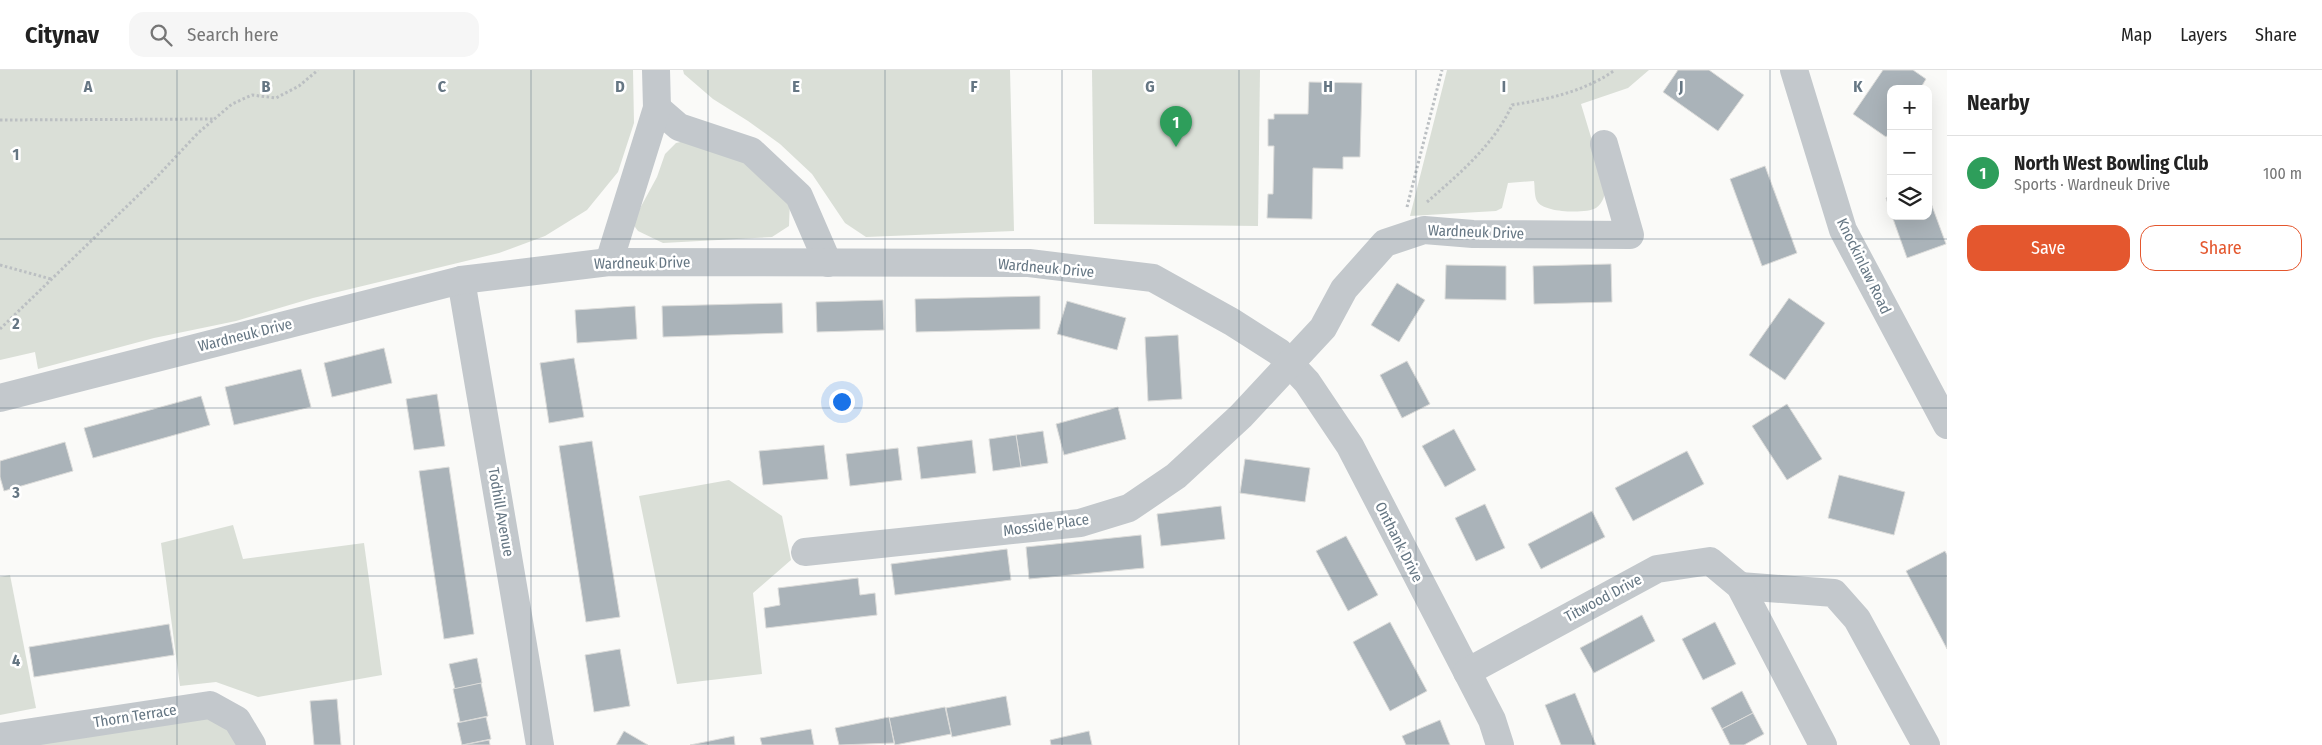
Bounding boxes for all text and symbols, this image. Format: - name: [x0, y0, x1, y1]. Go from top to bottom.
- search box: [129, 12, 479, 57]
- text: Citynav: [25, 21, 99, 49]
- icon: search: [147, 21, 175, 49]
- text: Search here: [187, 23, 279, 46]
- text: Map: [2121, 24, 2152, 46]
- text: Layers: [2180, 24, 2227, 46]
- text: Share: [2255, 24, 2297, 46]
- text: A: [83, 77, 93, 96]
- text: B: [262, 77, 271, 96]
- text: C: [438, 77, 447, 96]
- text: D: [615, 77, 625, 96]
- text: E: [792, 77, 800, 96]
- text: F: [970, 77, 978, 96]
- text: G: [1145, 77, 1155, 96]
- text: H: [1323, 77, 1333, 96]
- text: I: [1502, 77, 1506, 96]
- text: J: [1678, 77, 1683, 96]
- text: K: [1853, 77, 1863, 96]
- map controls: [1887, 85, 1932, 220]
- button: +: [1887, 85, 1932, 130]
- text: Nearby: [1967, 90, 2029, 116]
- pin: 1: [1160, 106, 1192, 147]
- button: −: [1887, 130, 1932, 175]
- text: 1: [13, 145, 19, 164]
- text: North West Bowling Club: [2014, 152, 2209, 175]
- text: 1: [1980, 164, 1986, 183]
- text: 100 m: [2263, 164, 2302, 183]
- button: layers: [1887, 175, 1932, 220]
- text: Sports · Wardneuk Drive: [2014, 175, 2170, 194]
- street label: Knockinlaw Road: [1833, 215, 1895, 317]
- street label: Wardneuk Drive: [1428, 221, 1524, 243]
- button: Save: [1967, 225, 2130, 271]
- button: Share: [2140, 225, 2302, 271]
- street label: Wardneuk Drive: [594, 253, 690, 273]
- street label: Wardneuk Drive: [997, 255, 1095, 281]
- text: 2: [11, 314, 20, 333]
- street label: Wardneuk Drive: [196, 315, 294, 355]
- your location: [829, 389, 855, 415]
- street label: Todhill Avenue: [484, 466, 518, 558]
- text: 3: [11, 483, 20, 502]
- street label: Onthank Drive: [1371, 499, 1427, 585]
- street label: Mosside Place: [1002, 510, 1090, 540]
- street label: Titwood Drive: [1561, 570, 1645, 626]
- text: 4: [12, 651, 20, 670]
- street label: Thorn Terrace: [92, 701, 178, 731]

